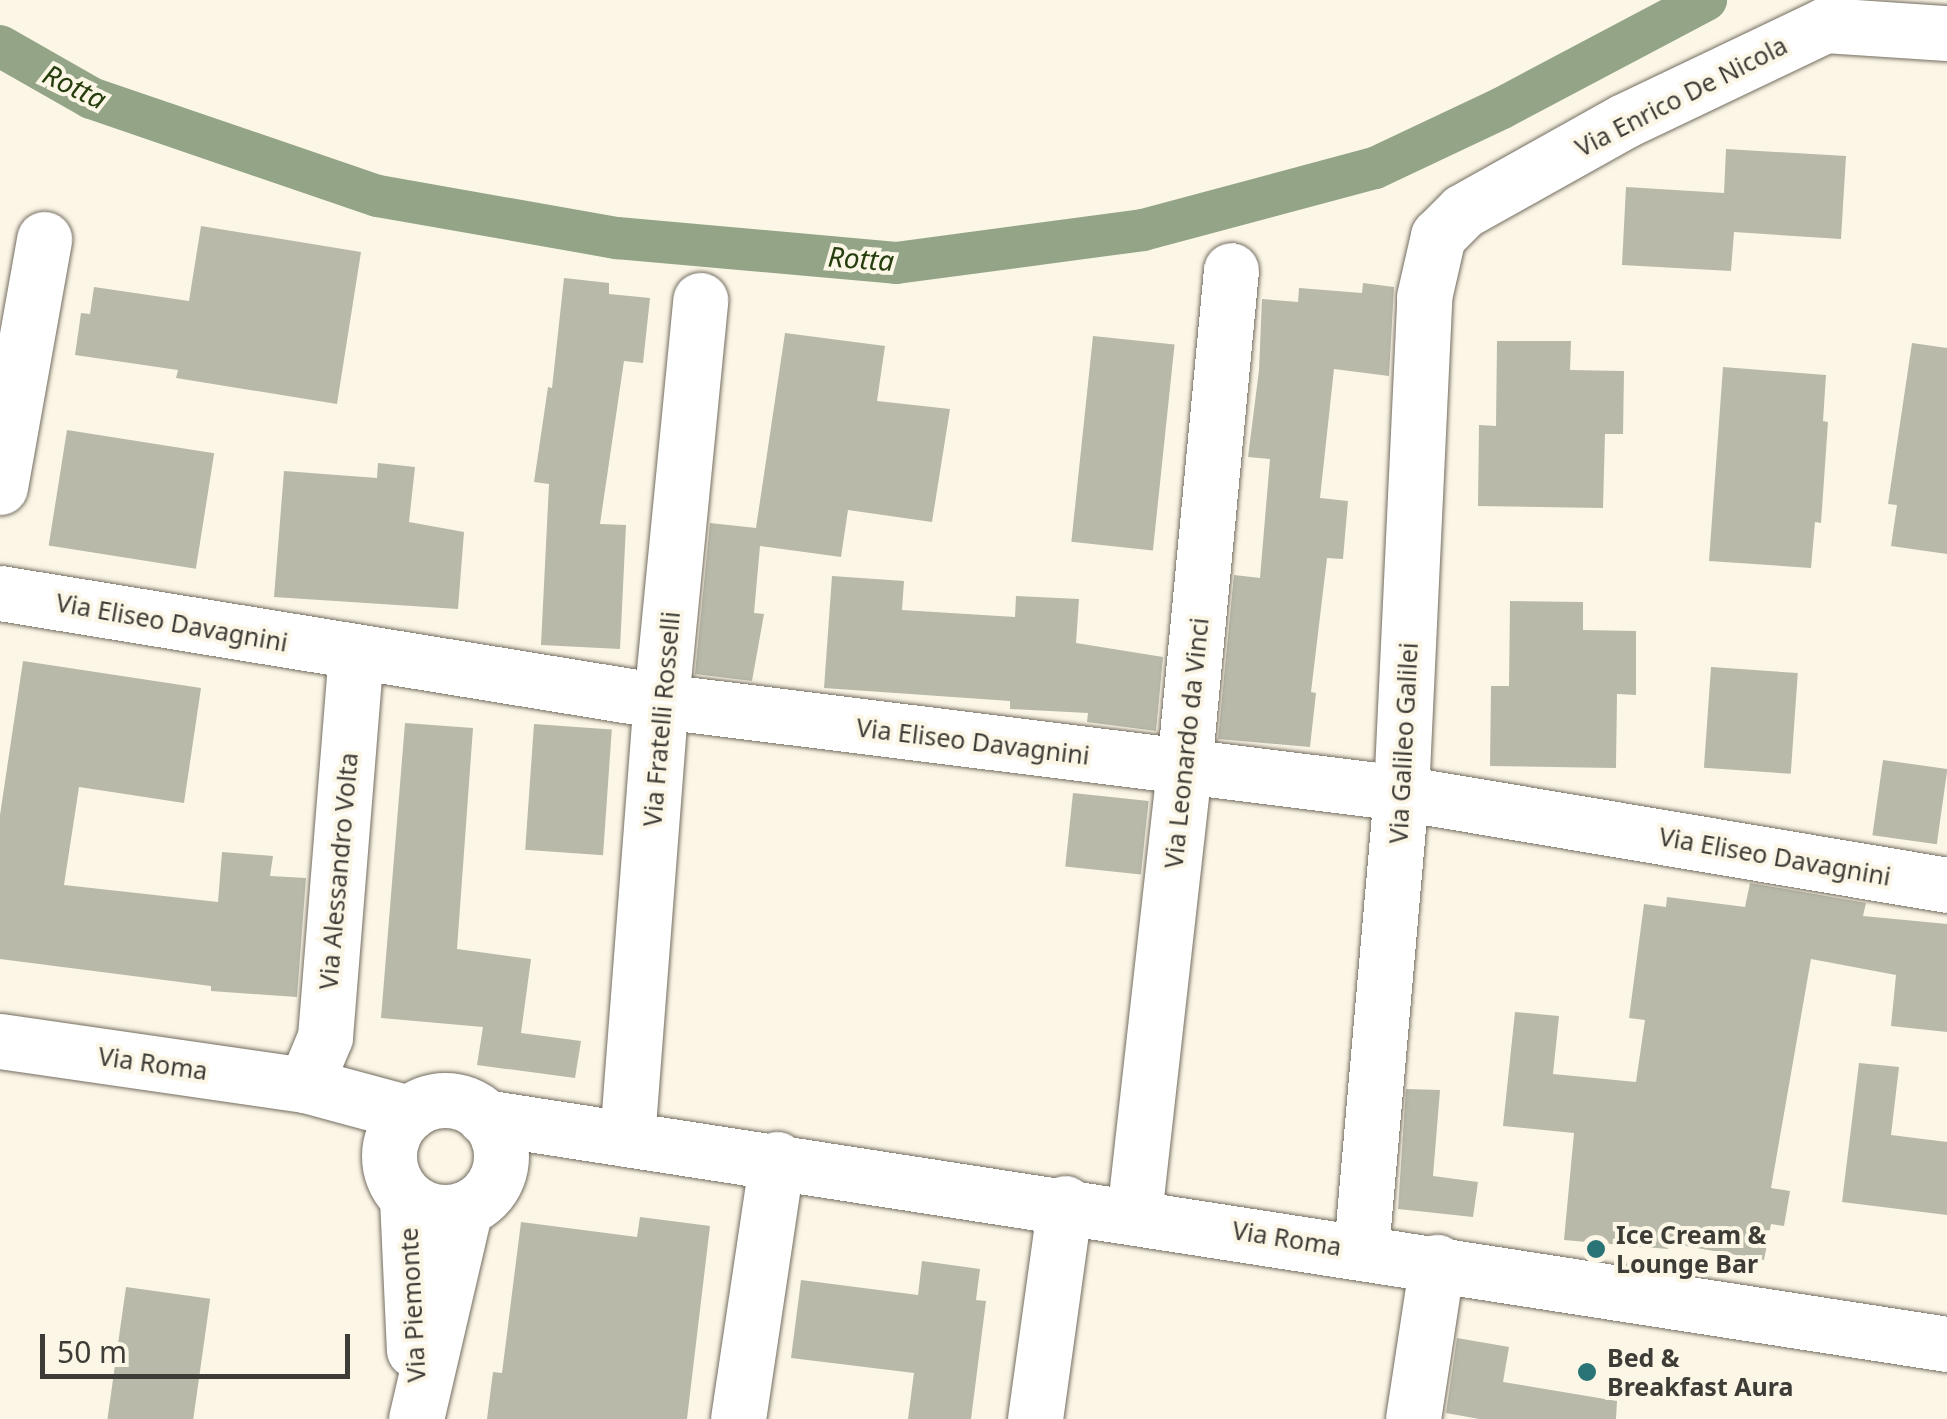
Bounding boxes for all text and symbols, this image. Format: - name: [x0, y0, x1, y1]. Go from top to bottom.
- street label: Via Enrico De Nicola: [1570, 30, 1792, 162]
- water label: Rotta: [38, 56, 112, 116]
- water label: Rotta: [827, 239, 895, 277]
- street label: Via Eliseo Davagnini: [54, 587, 290, 657]
- street label: Via Fratelli Rosselli: [637, 610, 685, 828]
- street label: Via Leonardo da Vinci: [1158, 616, 1214, 870]
- street label: Via Galileo Galilei: [1383, 642, 1423, 844]
- street label: Via Eliseo Davagnini: [855, 712, 1091, 770]
- street label: Via Alessandro Volta: [313, 751, 363, 991]
- street label: Via Eliseo Davagnini: [1657, 821, 1893, 891]
- street label: Via Roma: [96, 1040, 210, 1086]
- street label: Via Roma: [1230, 1215, 1344, 1261]
- place label: Ice Cream & Lounge Bar: [1616, 1220, 1766, 1279]
- street label: Via Piemonte: [393, 1227, 431, 1383]
- marker: Ice Cream & Lounge Bar: [1585, 1238, 1607, 1260]
- scale bar: [45, 1314, 355, 1376]
- text: 50 m: [57, 1331, 127, 1372]
- place label: Bed & Breakfast Aura: [1607, 1343, 1793, 1402]
- marker: Bed & Breakfast Aura: [1576, 1361, 1598, 1383]

